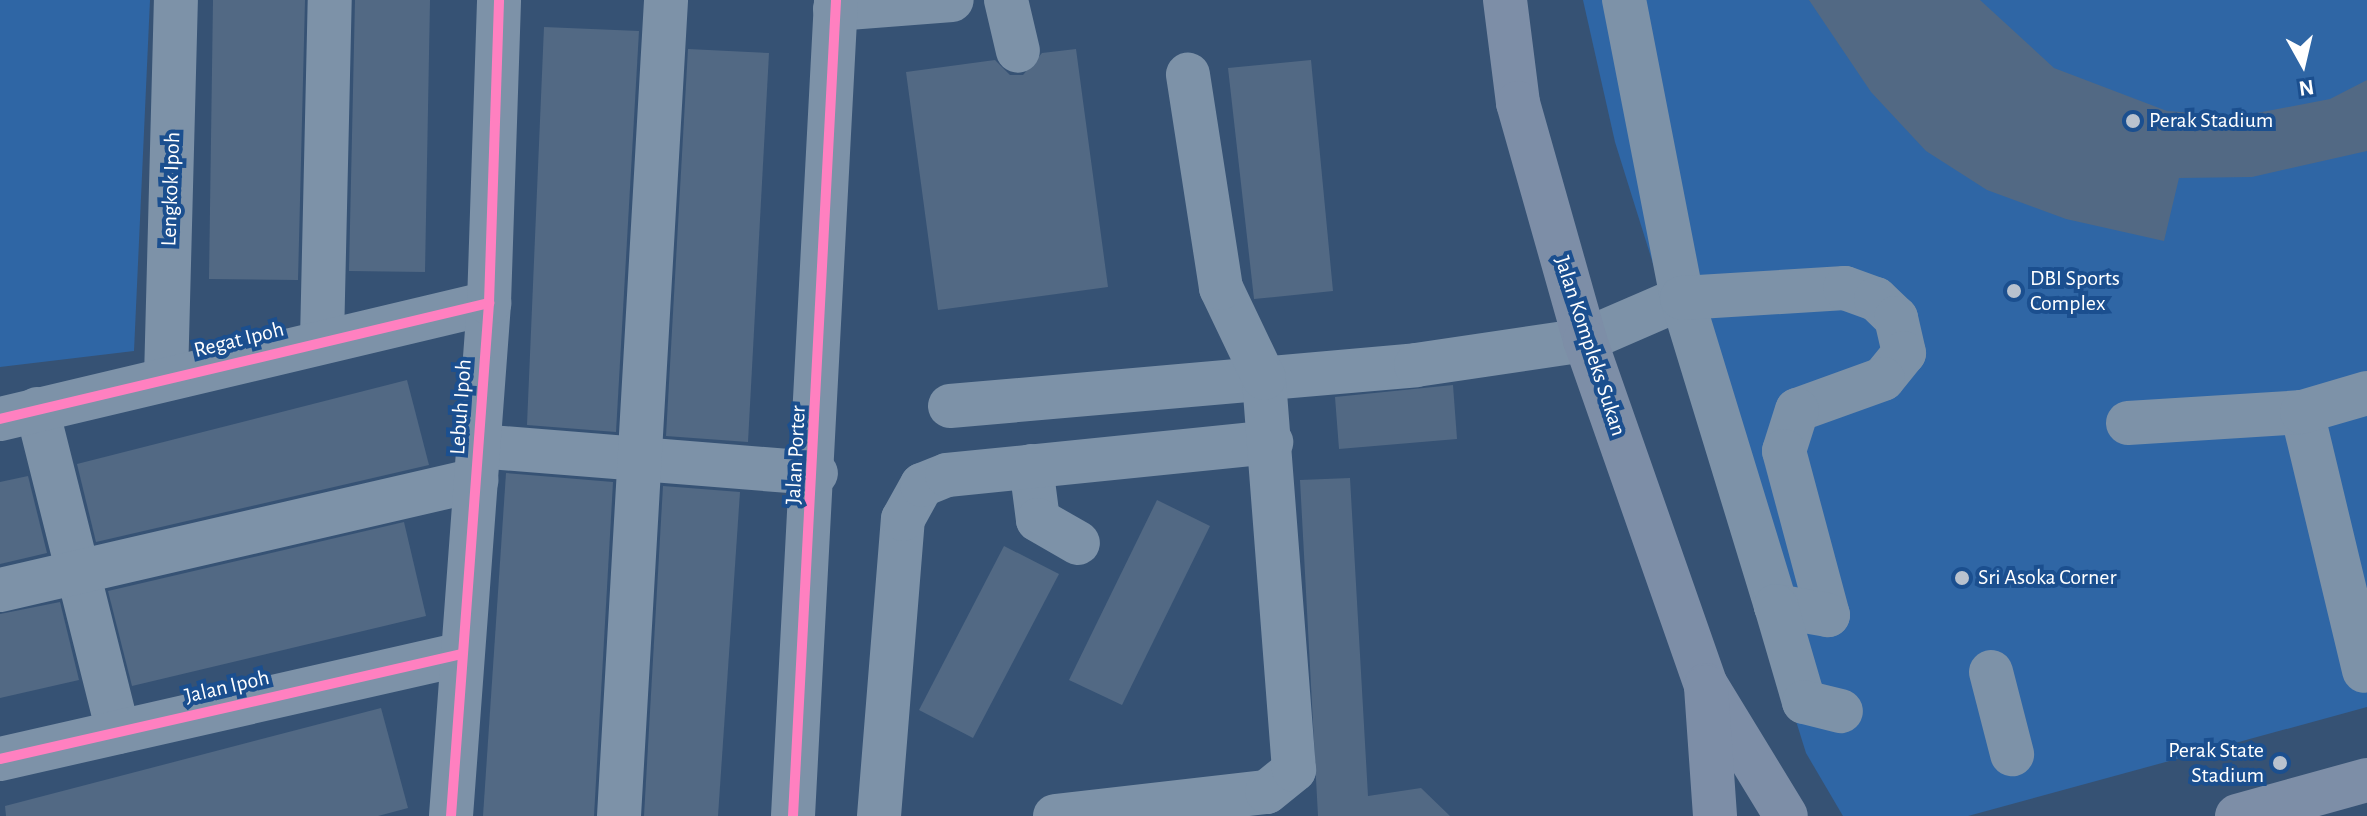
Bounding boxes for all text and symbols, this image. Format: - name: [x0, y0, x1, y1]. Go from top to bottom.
- north arrow: [2263, 24, 2343, 104]
- text: N: [2297, 76, 2315, 100]
- place label: Perak Stadium: [2149, 108, 2273, 134]
- marker: Perak Stadium: [2124, 112, 2142, 130]
- street label: Lengkok Ipoh: [156, 131, 186, 247]
- street label: Jalan Kompleks Sukan: [1548, 253, 1632, 439]
- place label: DBI Sports Complex: [2030, 265, 2120, 316]
- marker: DBI Sports Complex: [2005, 282, 2023, 300]
- street label: Regat Ipoh: [191, 316, 287, 364]
- street label: Lebuh Ipoh: [444, 358, 478, 456]
- street label: Jalan Porter: [780, 405, 812, 505]
- place label: Sri Asoka Corner: [1978, 565, 2117, 591]
- marker: Sri Asoka Corner: [1953, 569, 1971, 587]
- street label: Jalan Ipoh: [182, 664, 272, 710]
- place label: Perak State Stadium: [2168, 737, 2264, 788]
- marker: Perak State Stadium: [2271, 754, 2289, 772]

